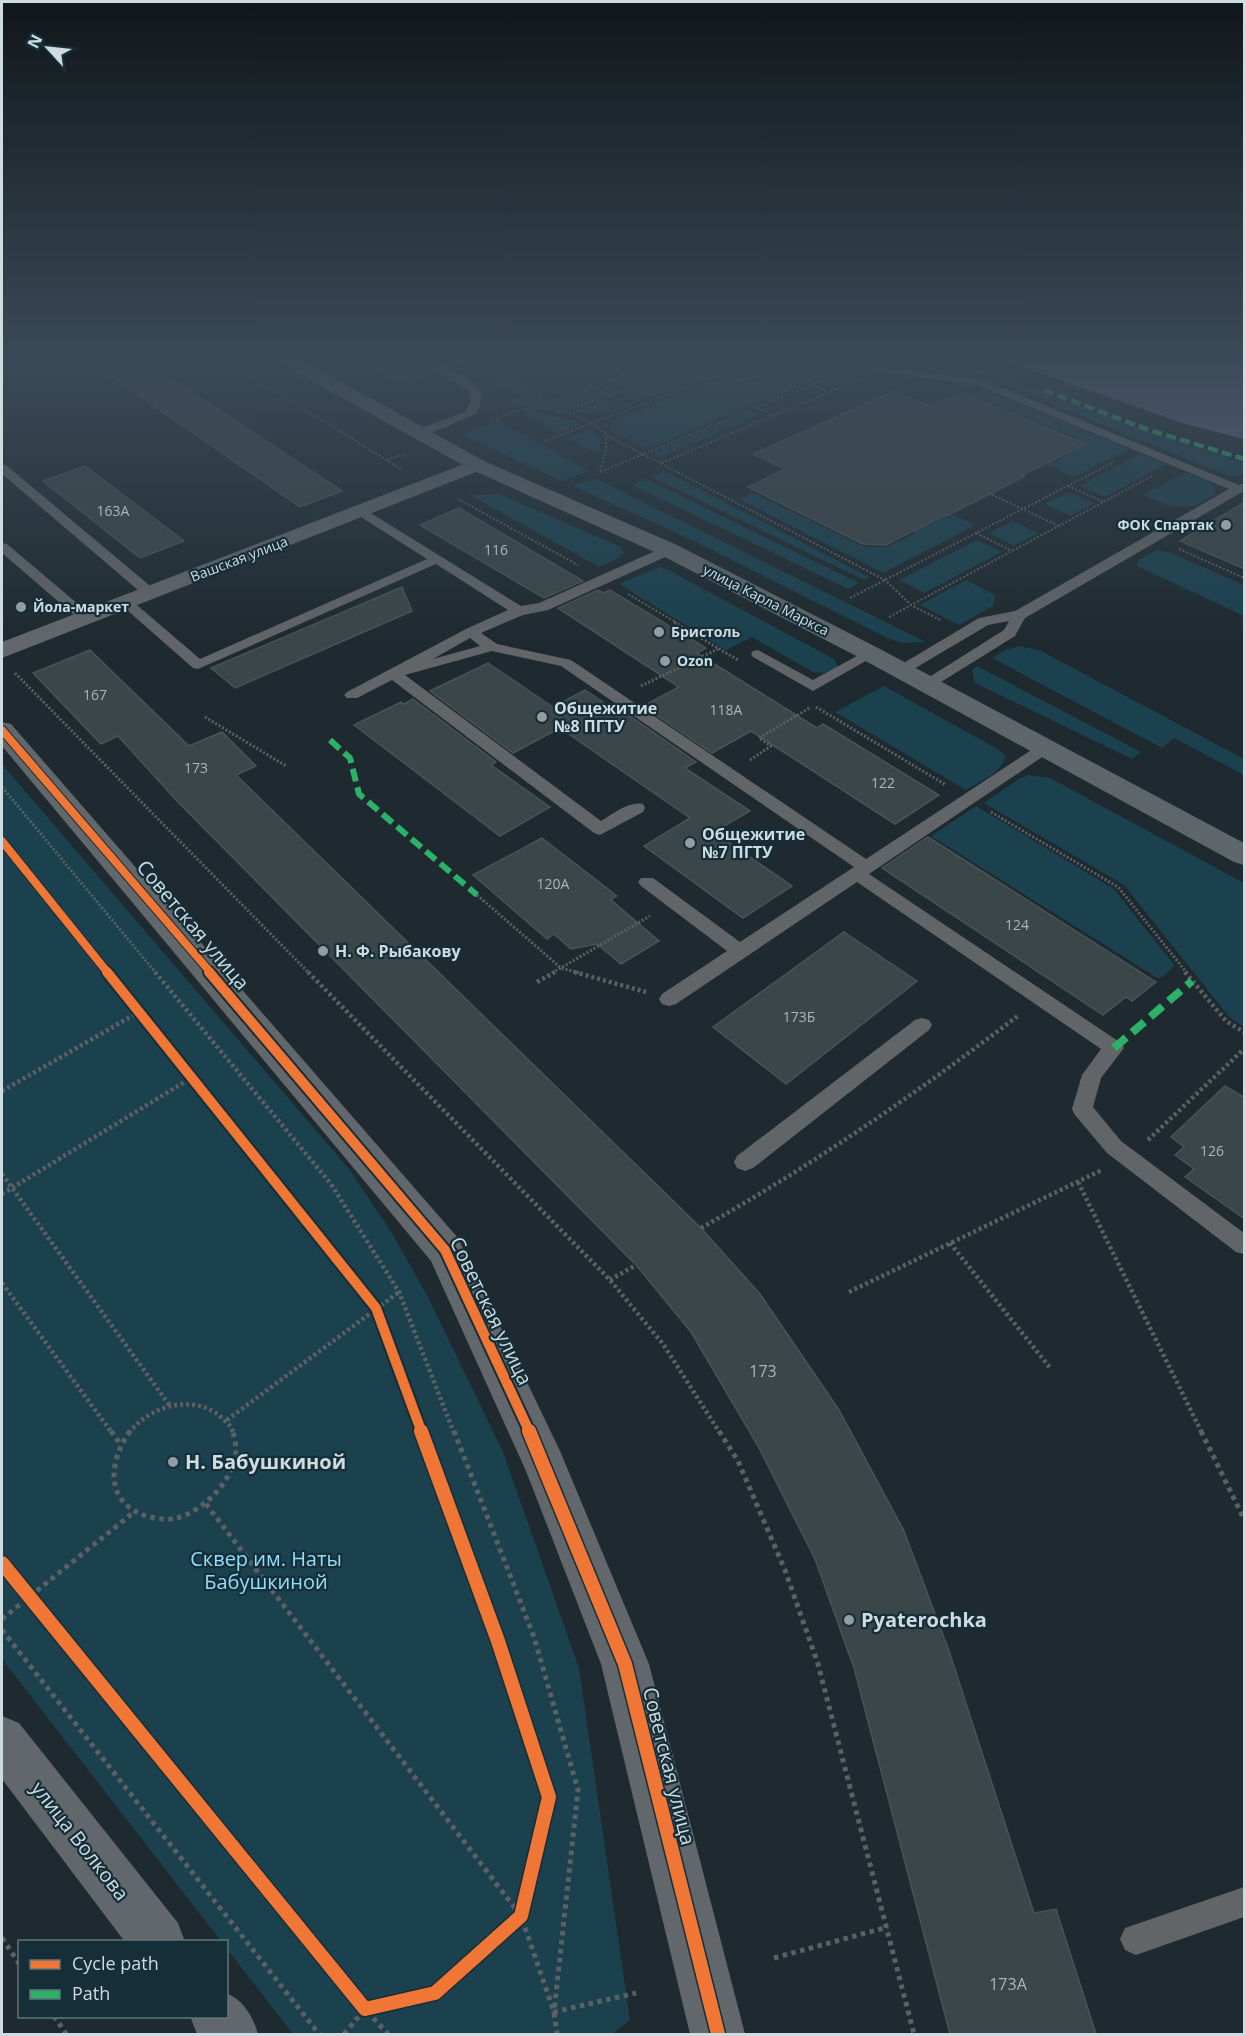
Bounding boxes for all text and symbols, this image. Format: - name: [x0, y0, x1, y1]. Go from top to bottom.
- north arrow: [18, 18, 78, 78]
- text: N: [22, 30, 47, 52]
- house number: 163А: [97, 501, 130, 520]
- place label: ФОК Спартак: [1118, 515, 1214, 534]
- marker: ФОК Спартак: [1219, 518, 1233, 532]
- street label: Вашская улица: [187, 531, 290, 586]
- house number: 116: [484, 540, 508, 559]
- street label: улица Карла Маркса: [700, 560, 832, 640]
- place label: Йола-маркет: [33, 597, 129, 616]
- marker: Йола-маркет: [14, 600, 28, 614]
- place label: Бристоль: [671, 622, 741, 641]
- marker: Бристоль: [652, 625, 666, 639]
- place label: Ozon: [677, 651, 713, 670]
- marker: Ozon: [658, 654, 672, 668]
- house number: 167: [83, 685, 107, 704]
- place label: Общежитие №8 ПГТУ: [554, 697, 657, 737]
- house number: 118А: [710, 700, 743, 719]
- marker: Общежитие №8 ПГТУ: [535, 710, 549, 724]
- house number: 173: [184, 758, 208, 777]
- house number: 122: [871, 773, 895, 792]
- place label: Общежитие №7 ПГТУ: [702, 823, 805, 863]
- marker: Общежитие №7 ПГТУ: [683, 836, 697, 850]
- street label: Советская улица: [131, 854, 256, 995]
- house number: 120А: [537, 874, 570, 893]
- house number: 124: [1005, 915, 1029, 934]
- place label: Н. Ф. Рыбакову: [335, 940, 462, 962]
- marker: Н. Ф. Рыбакову: [316, 944, 330, 958]
- house number: 173Б: [783, 1007, 815, 1026]
- house number: 126: [1200, 1141, 1224, 1160]
- street label: Советская улица: [444, 1232, 539, 1389]
- house number: 173: [749, 1360, 777, 1382]
- place label: Н. Бабушкиной: [185, 1448, 346, 1475]
- marker: Н. Бабушкиной: [166, 1455, 180, 1469]
- park label: Сквер им. Наты Бабушкиной: [190, 1545, 342, 1595]
- place label: Pyaterochka: [861, 1606, 987, 1633]
- marker: Pyaterochka: [842, 1613, 856, 1627]
- street label: Советская улица: [637, 1684, 702, 1848]
- street label: улица Волкова: [25, 1775, 135, 1906]
- legend: [18, 1940, 228, 2018]
- text: Cycle path: [72, 1951, 159, 1975]
- house number: 173А: [989, 1973, 1028, 1995]
- text: Path: [72, 1981, 110, 2005]

